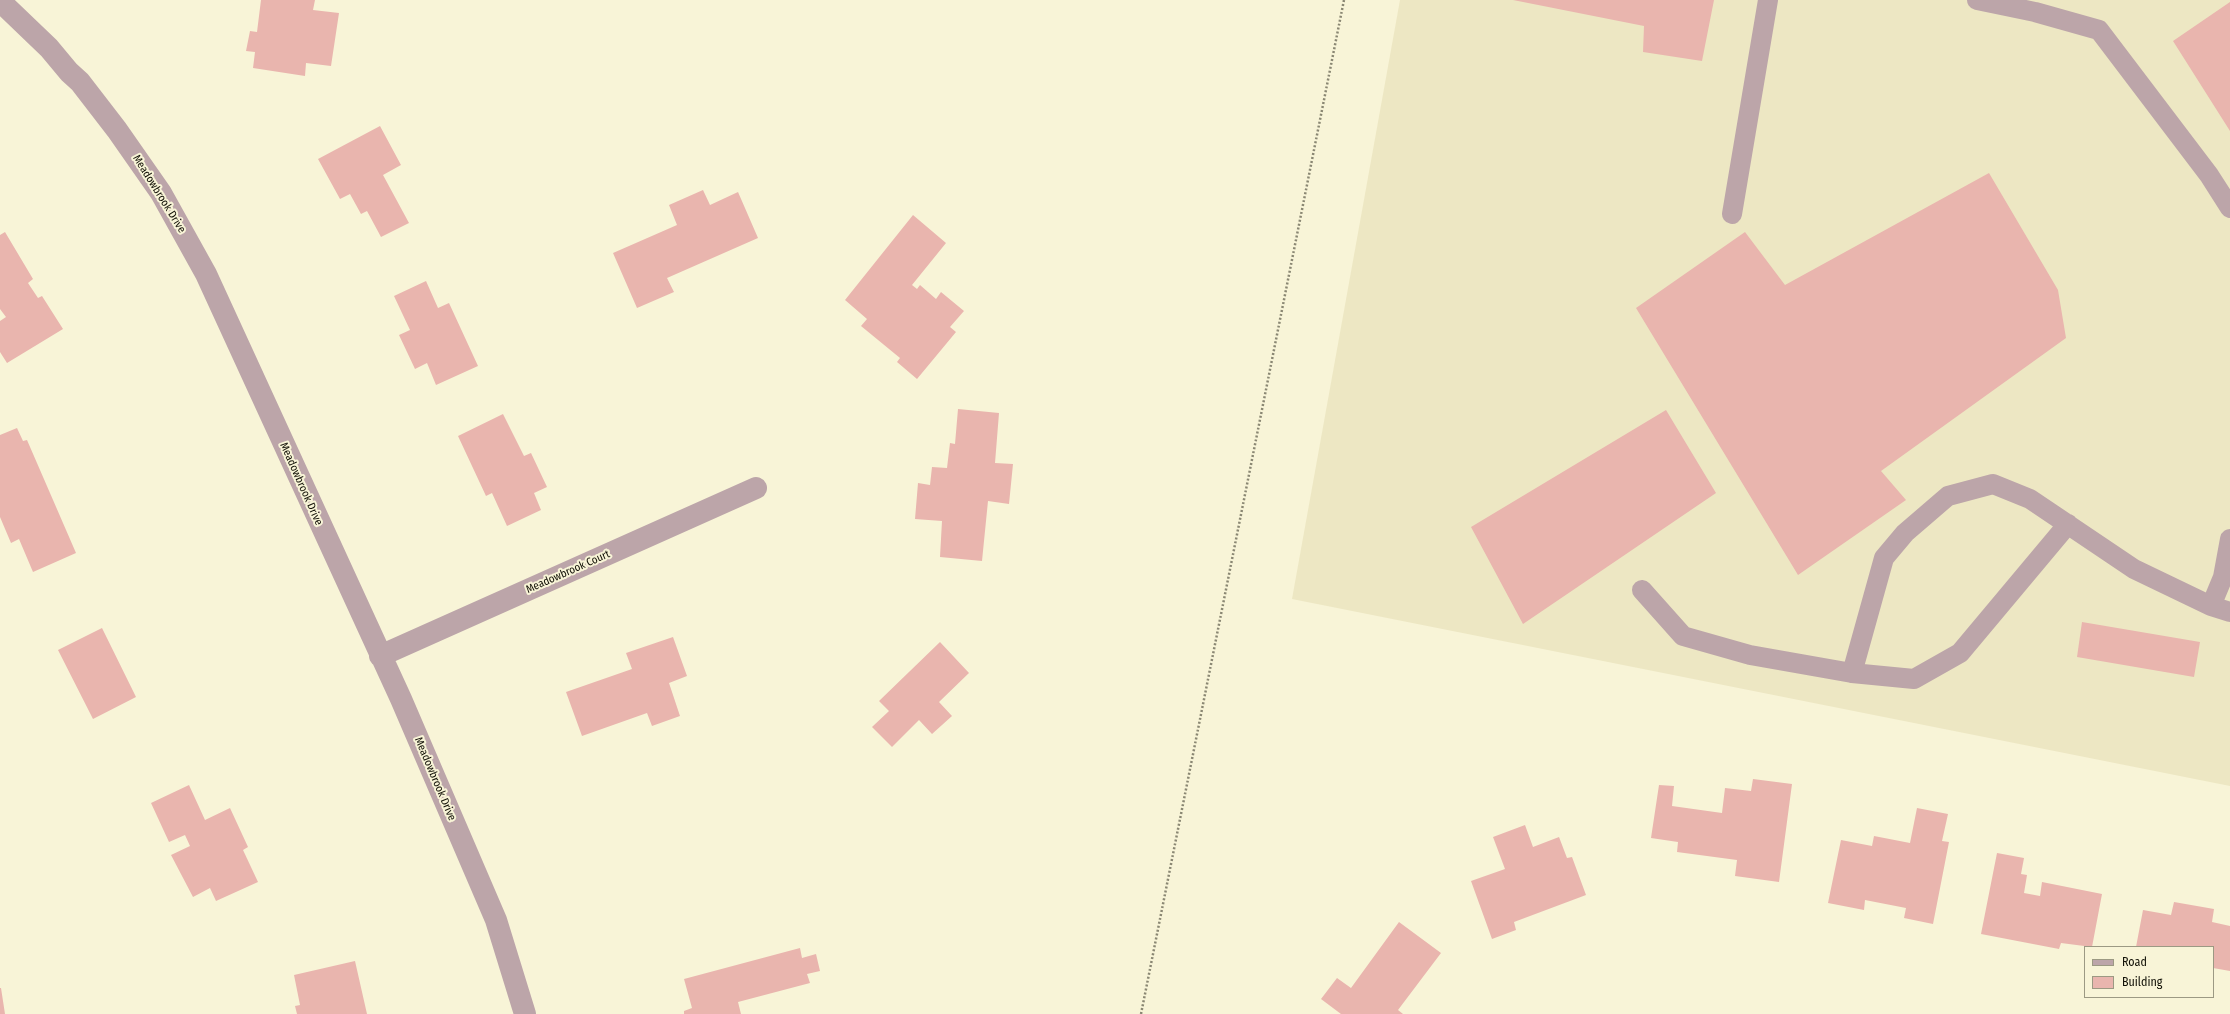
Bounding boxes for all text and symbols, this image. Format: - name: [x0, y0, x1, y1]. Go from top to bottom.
- street label: Meadowbrook Drive: [130, 153, 188, 235]
- street label: Meadowbrook Drive: [277, 440, 325, 528]
- street label: Meadowbrook Court: [524, 548, 612, 596]
- street label: Meadowbrook Drive: [411, 735, 459, 823]
- legend: [2084, 946, 2214, 998]
- text: Road: [2122, 955, 2147, 969]
- text: Building: [2122, 975, 2162, 989]

